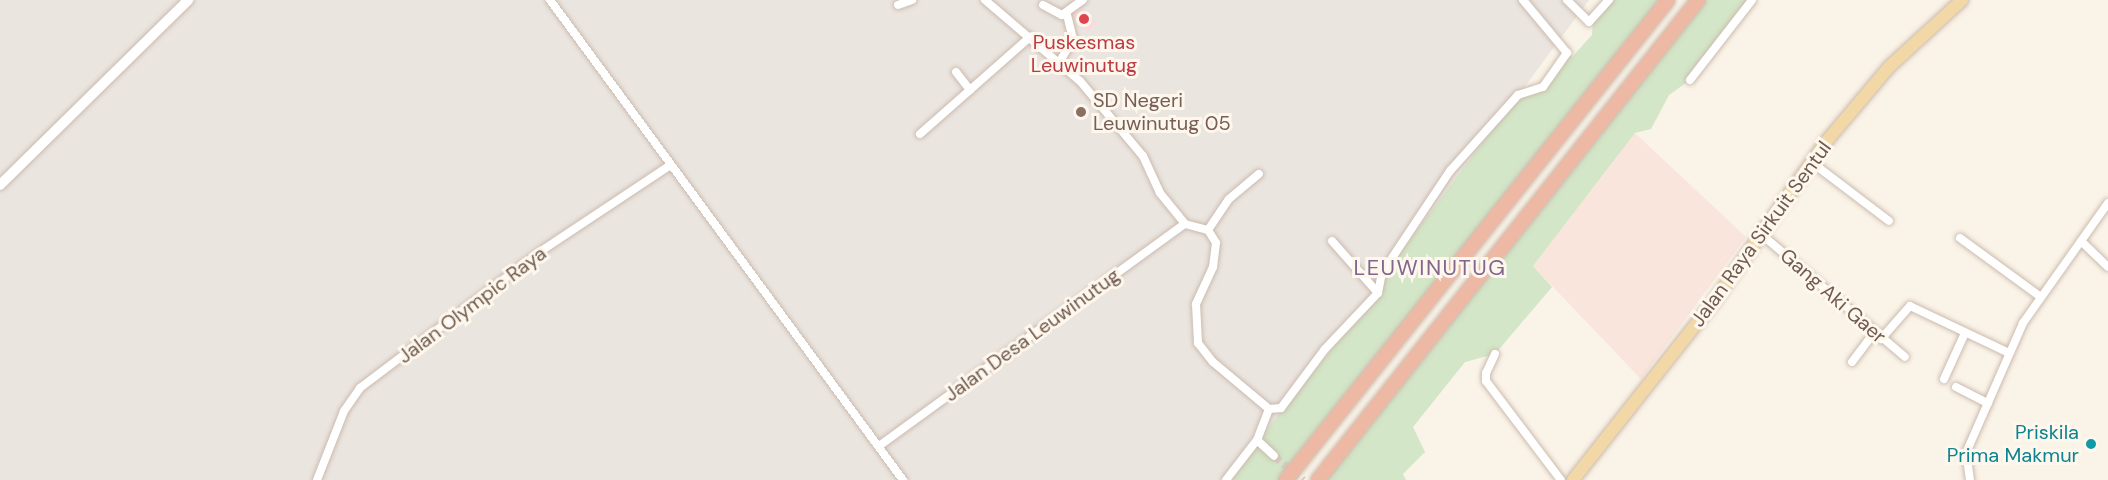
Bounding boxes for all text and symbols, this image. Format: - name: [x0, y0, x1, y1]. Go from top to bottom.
- marker: Puskesmas Leuwinutug: [1075, 10, 1093, 28]
- place label: Puskesmas Leuwinutug: [1031, 30, 1137, 77]
- place label: SD Negeri Leuwinutug 05: [1093, 88, 1231, 135]
- marker: SD Negeri Leuwinutug 05: [1074, 105, 1088, 119]
- street label: Jalan Raya Sirkuit Sentul: [1686, 137, 1836, 331]
- street label: Jalan Olympic Raya: [393, 241, 551, 369]
- street label: Gang Aki Gaer: [1775, 244, 1891, 348]
- district label: LEUWINUTUG: [1354, 255, 1506, 281]
- street label: Jalan Desa Leuwinutug: [940, 263, 1124, 407]
- place label: Priskila Prima Makmur: [1947, 420, 2079, 467]
- marker: Priskila Prima Makmur: [2084, 437, 2098, 451]

